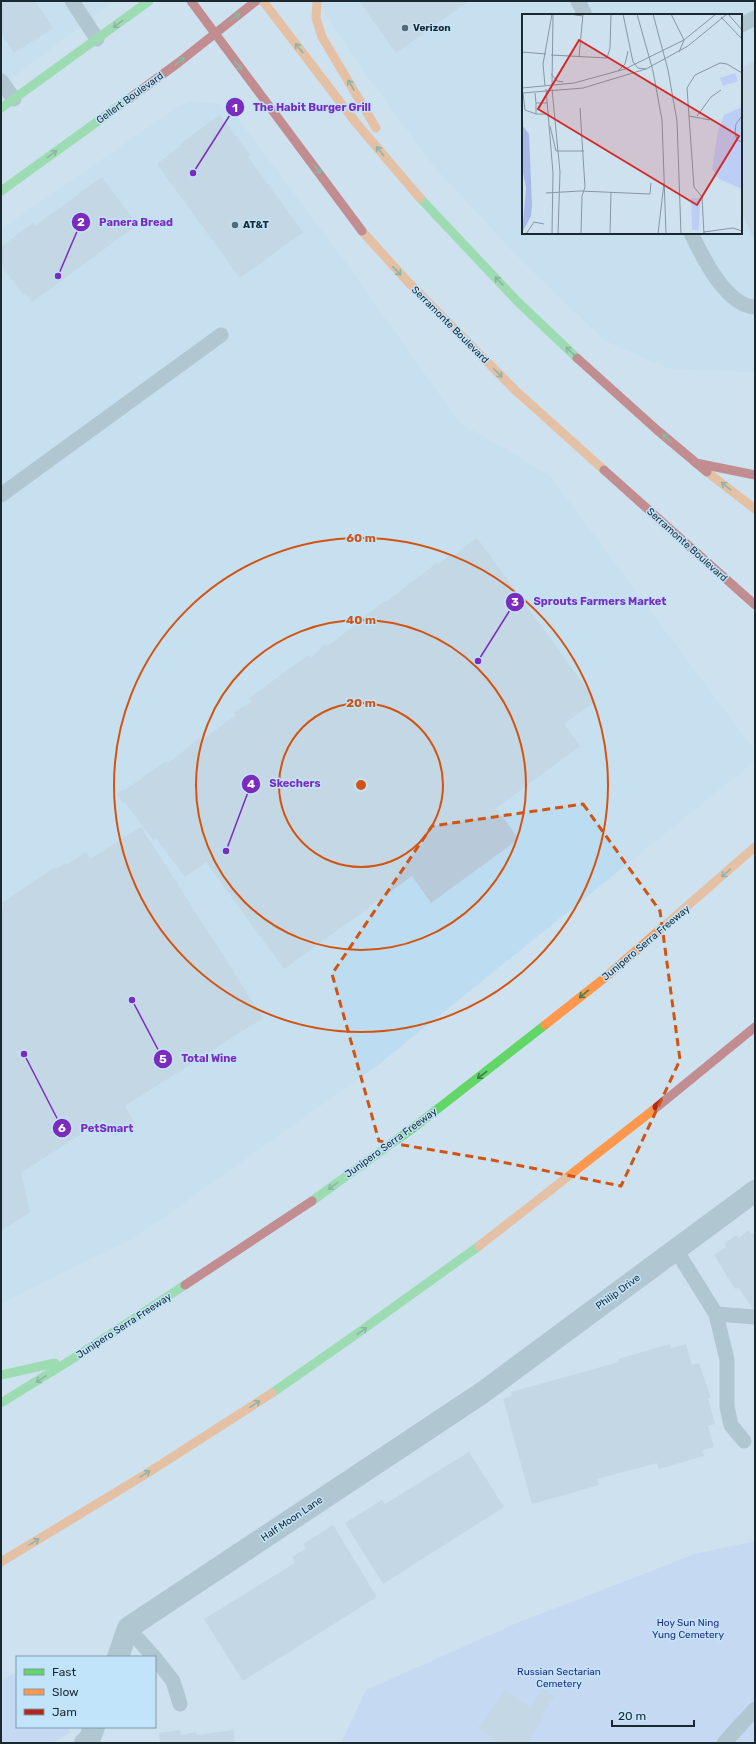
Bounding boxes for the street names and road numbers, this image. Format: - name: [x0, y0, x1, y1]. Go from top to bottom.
- street label: Gellert Boulevard: [94, 70, 166, 126]
- street label: Serramonte Boulevard: [409, 284, 491, 366]
- street label: Serramonte Boulevard: [644, 506, 730, 584]
- street label: Junipero Serra Freeway: [600, 902, 693, 983]
- street label: Junipero Serra Freeway: [343, 1105, 440, 1180]
- street label: Philip Drive: [593, 1272, 643, 1312]
- street label: Junipero Serra Freeway: [74, 1291, 174, 1361]
- street label: Half Moon Lane: [259, 1494, 325, 1544]

